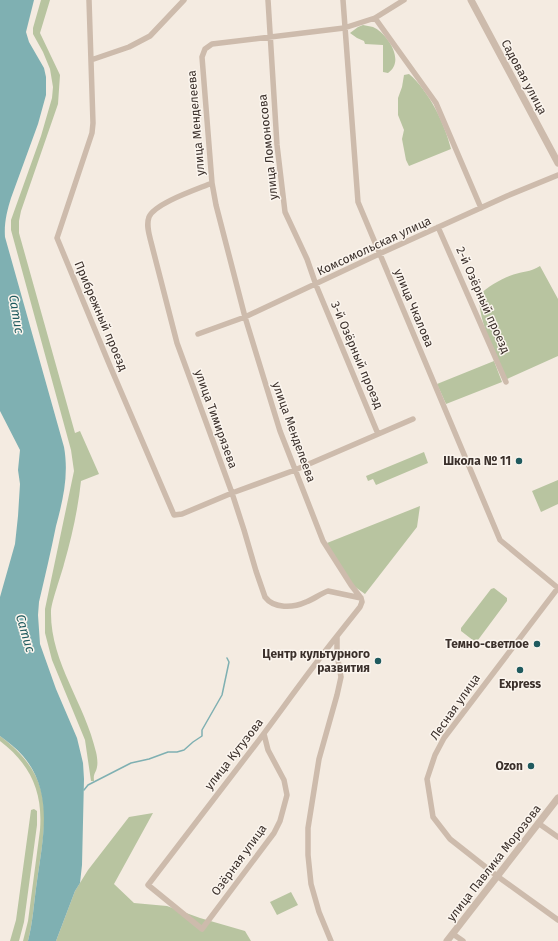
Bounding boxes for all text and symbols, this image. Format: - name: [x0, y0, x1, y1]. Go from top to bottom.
- street label: Садовая улица: [498, 37, 550, 117]
- street label: улица Менделеева: [184, 70, 208, 176]
- street label: улица Ломоносова: [255, 93, 281, 201]
- street label: Комсомольская улица: [315, 213, 433, 279]
- street label: 2-й Озёрный проезд: [453, 244, 513, 356]
- street label: Прибрежный проезд: [72, 259, 131, 373]
- street label: улица Чкалова: [391, 267, 437, 349]
- water label: Сатис: [6, 294, 27, 335]
- street label: 3-й Озёрный проезд: [328, 299, 386, 411]
- street label: улица Тимирязева: [192, 368, 240, 470]
- street label: улица Менделеева: [269, 380, 319, 484]
- place label: Школа № 11: [443, 454, 511, 468]
- marker: Школа № 11: [514, 456, 524, 466]
- water label: Сатис: [13, 612, 38, 655]
- place label: Темно-светлое: [445, 637, 529, 651]
- marker: Темно-светлое: [532, 639, 542, 649]
- place label: Центр культурного развития: [262, 647, 370, 675]
- marker: Центр культурного развития: [373, 656, 383, 666]
- marker: Express: [515, 665, 525, 675]
- street label: Лесная улица: [427, 671, 483, 743]
- place label: Express: [499, 677, 541, 691]
- street label: улица Кутузова: [202, 715, 266, 793]
- place label: Ozon: [495, 759, 523, 773]
- marker: Ozon: [526, 761, 536, 771]
- street label: улица Павлика Морозова: [444, 802, 544, 924]
- street label: Озёрная улица: [208, 822, 270, 898]

